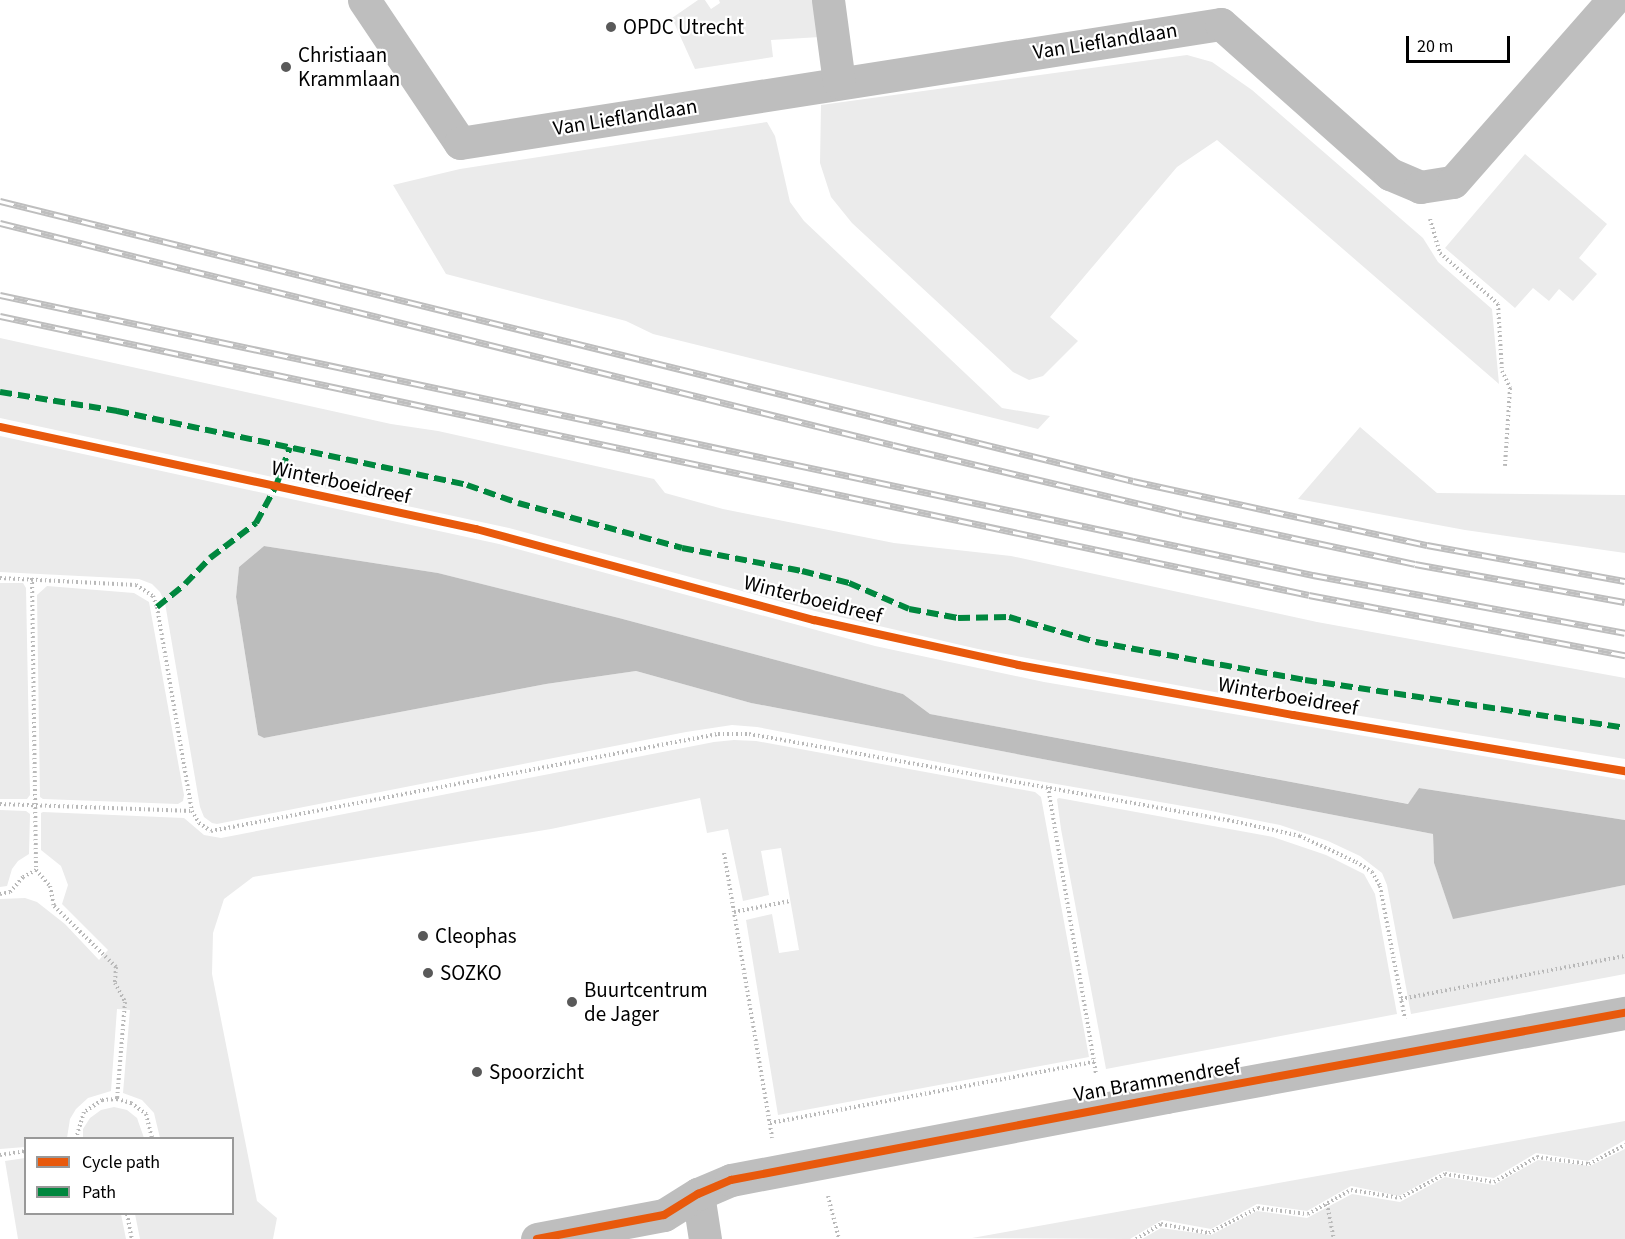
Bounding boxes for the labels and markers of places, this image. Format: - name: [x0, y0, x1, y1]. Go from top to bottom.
- place label: OPDC Utrecht: [623, 14, 744, 40]
- marker: OPDC Utrecht: [604, 20, 618, 34]
- place label: Christiaan Krammlaan: [298, 42, 400, 92]
- marker: Christiaan Krammlaan: [279, 60, 293, 74]
- place label: Cleophas: [435, 923, 517, 949]
- marker: Cleophas: [416, 929, 430, 943]
- place label: SOZKO: [440, 960, 502, 986]
- marker: SOZKO: [421, 966, 435, 980]
- place label: Buurtcentrum de Jager: [584, 977, 708, 1027]
- marker: Buurtcentrum de Jager: [565, 995, 579, 1009]
- place label: Spoorzicht: [489, 1059, 584, 1085]
- marker: Spoorzicht: [470, 1065, 484, 1079]

